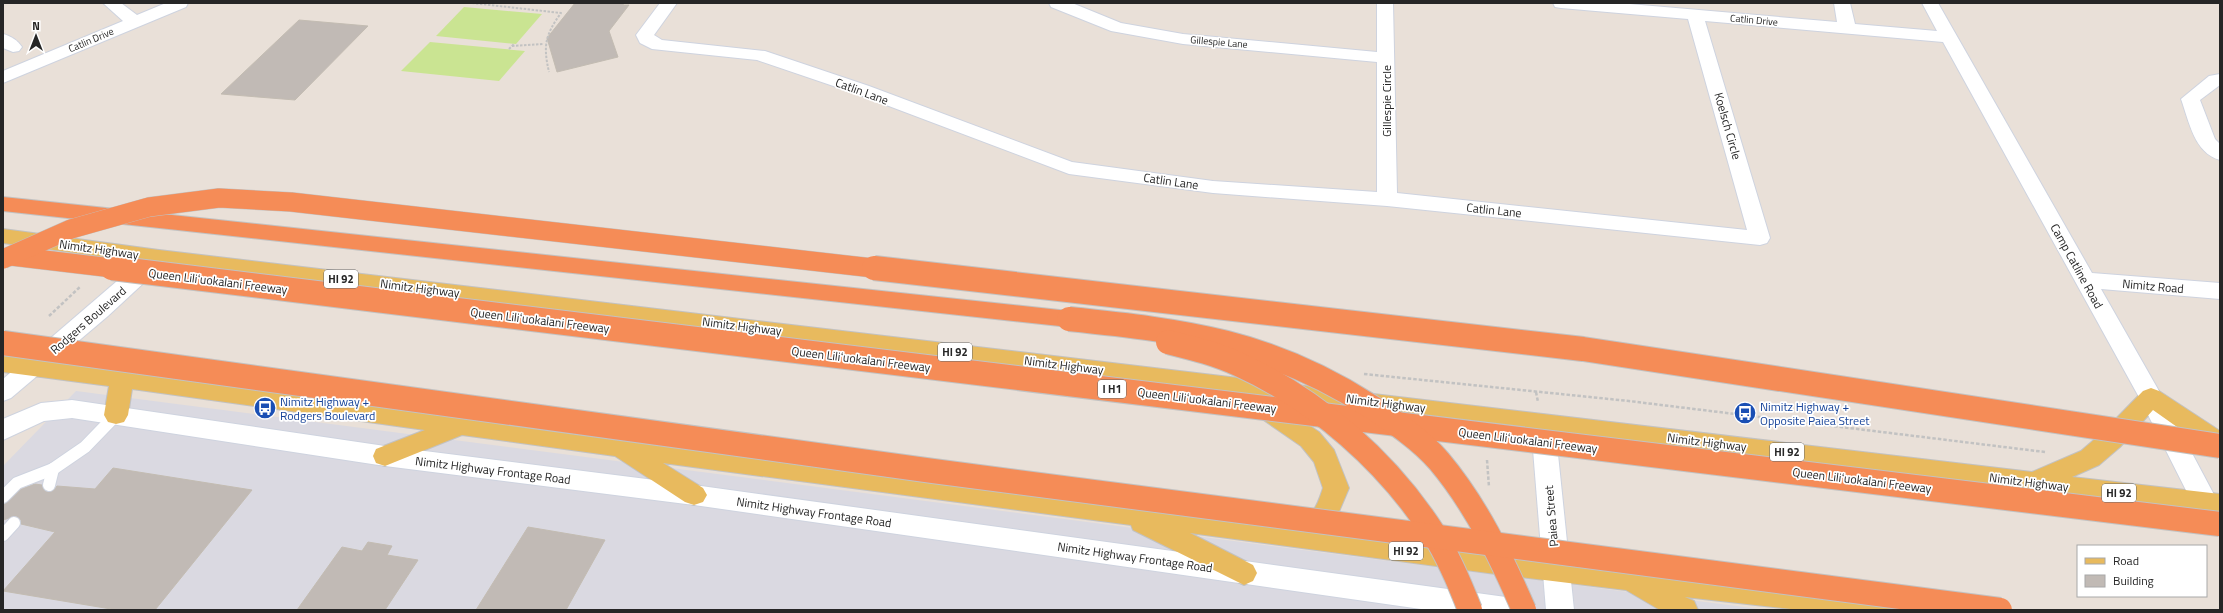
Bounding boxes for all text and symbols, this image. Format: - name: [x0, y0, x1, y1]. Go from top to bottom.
- street label: Catlin Drive: [1729, 10, 1779, 30]
- north arrow: [16, 16, 56, 56]
- text: N: [32, 18, 40, 34]
- street label: Catlin Drive: [66, 24, 116, 56]
- street label: Gillespie Lane: [1190, 32, 1248, 52]
- street label: Gillespie Circle: [1377, 65, 1396, 137]
- street label: Catlin Lane: [833, 73, 891, 109]
- street label: Koelsch Circle: [1709, 90, 1747, 162]
- street label: Catlin Lane: [1142, 168, 1200, 194]
- street label: Catlin Lane: [1465, 198, 1523, 222]
- street label: Camp Catline Road: [2046, 220, 2108, 312]
- street label: Nimitz Highway: [58, 234, 140, 264]
- street label: Queen Liliʻuokalani Freeway: [147, 263, 289, 299]
- road number: HI 92: [324, 270, 358, 288]
- street label: Nimitz Highway: [379, 274, 461, 302]
- street label: Nimitz Road: [2121, 274, 2185, 298]
- street label: Rodgers Boulevard: [46, 282, 130, 358]
- street label: Queen Liliʻuokalani Freeway: [469, 302, 611, 338]
- street label: Nimitz Highway: [701, 312, 783, 340]
- street label: Queen Liliʻuokalani Freeway: [790, 341, 932, 377]
- road number: HI 92: [938, 343, 972, 361]
- street label: Nimitz Highway: [1023, 351, 1105, 379]
- road number: I H1: [1098, 380, 1126, 398]
- street label: Queen Liliʻuokalani Freeway: [1136, 382, 1278, 418]
- street label: Nimitz Highway: [1345, 389, 1427, 417]
- place label: Nimitz Highway + Rodgers Boulevard: [280, 392, 375, 425]
- bus stop icon: Nimitz Highway + Rodgers Boulevard: [252, 395, 278, 421]
- place label: Nimitz Highway + Opposite Paiea Street: [1760, 397, 1870, 430]
- bus stop icon: Nimitz Highway + Opposite Paiea Street: [1732, 400, 1758, 426]
- street label: Queen Liliʻuokalani Freeway: [1457, 422, 1599, 458]
- street label: Nimitz Highway: [1666, 428, 1748, 456]
- road number: HI 92: [1770, 443, 1804, 461]
- street label: Nimitz Highway Frontage Road: [414, 451, 572, 489]
- street label: Queen Liliʻuokalani Freeway: [1791, 462, 1933, 498]
- street label: Nimitz Highway: [1988, 468, 2070, 496]
- street label: Paiea Street: [1539, 484, 1563, 547]
- road number: HI 92: [2102, 484, 2136, 502]
- street label: Nimitz Highway Frontage Road: [735, 492, 893, 532]
- street label: Nimitz Highway Frontage Road: [1056, 537, 1214, 577]
- road number: HI 92: [1389, 542, 1423, 560]
- legend: [2077, 545, 2207, 597]
- text: Road: [2113, 551, 2139, 570]
- text: Building: [2113, 571, 2154, 590]

